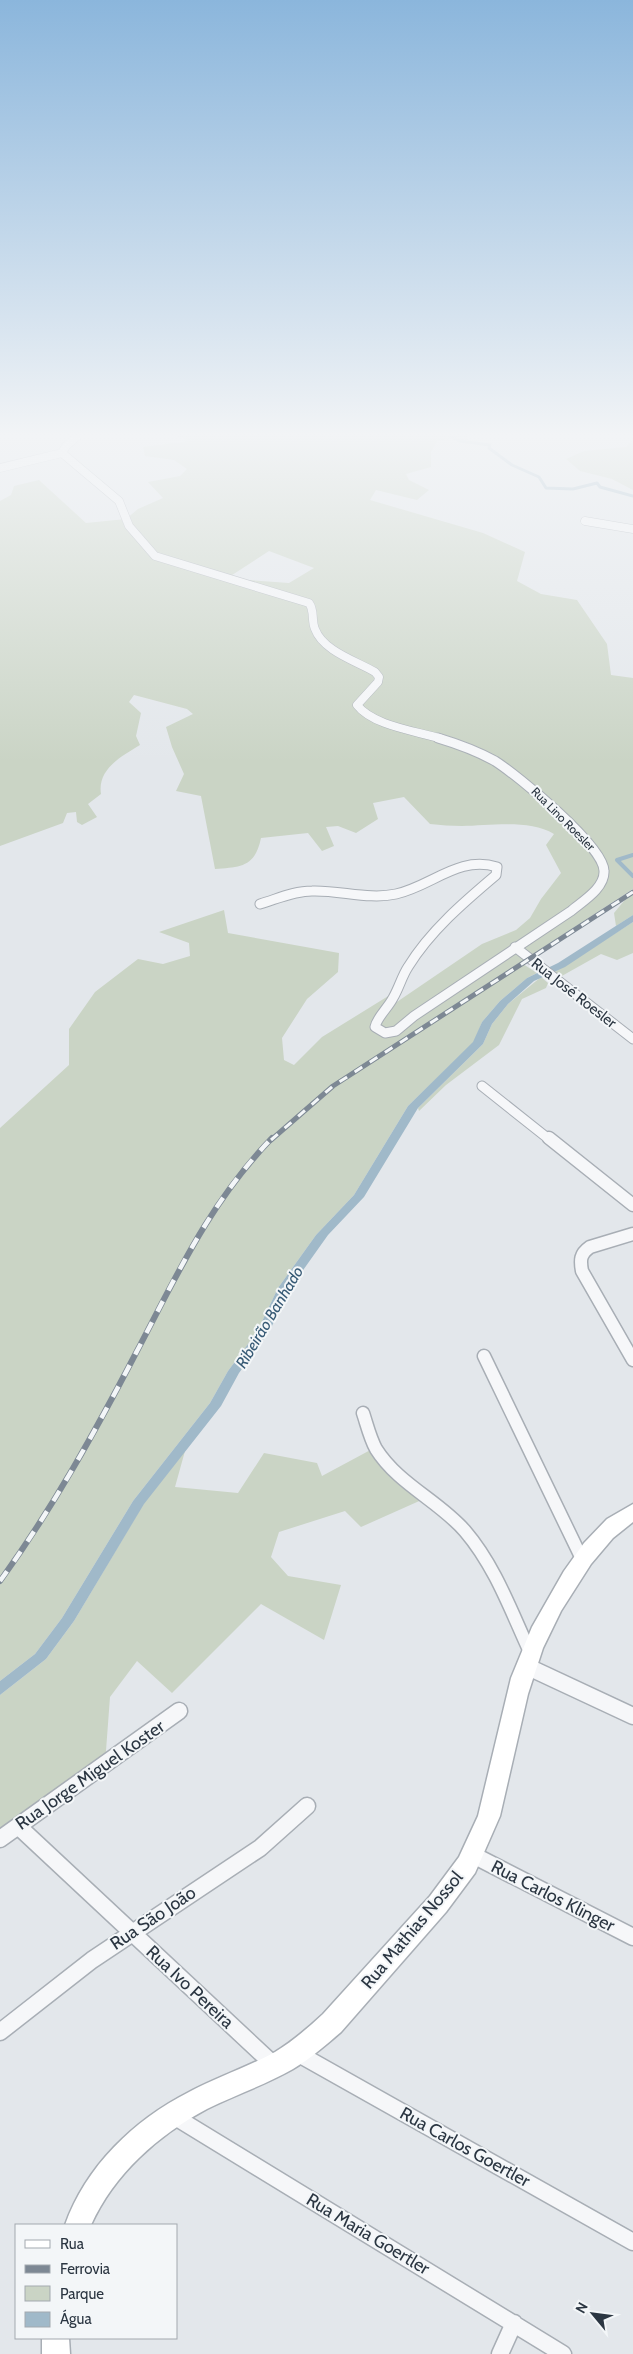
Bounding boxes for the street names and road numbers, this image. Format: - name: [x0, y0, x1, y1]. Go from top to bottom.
- street label: Rua Lino Roesler: [528, 784, 598, 854]
- street label: Rua José Roesler: [528, 954, 620, 1032]
- street label: Rua Jorge Miguel Koster: [11, 1715, 169, 1835]
- street label: Rua Carlos Klinger: [487, 1855, 619, 1937]
- street label: Rua Mathias Nossol: [356, 1866, 468, 1993]
- street label: Rua São João: [106, 1881, 200, 1955]
- street label: Rua Ivo Pereira: [142, 1941, 239, 2033]
- street label: Rua Carlos Goertler: [396, 2102, 534, 2192]
- street label: Rua Maria Goertler: [302, 2189, 434, 2280]

